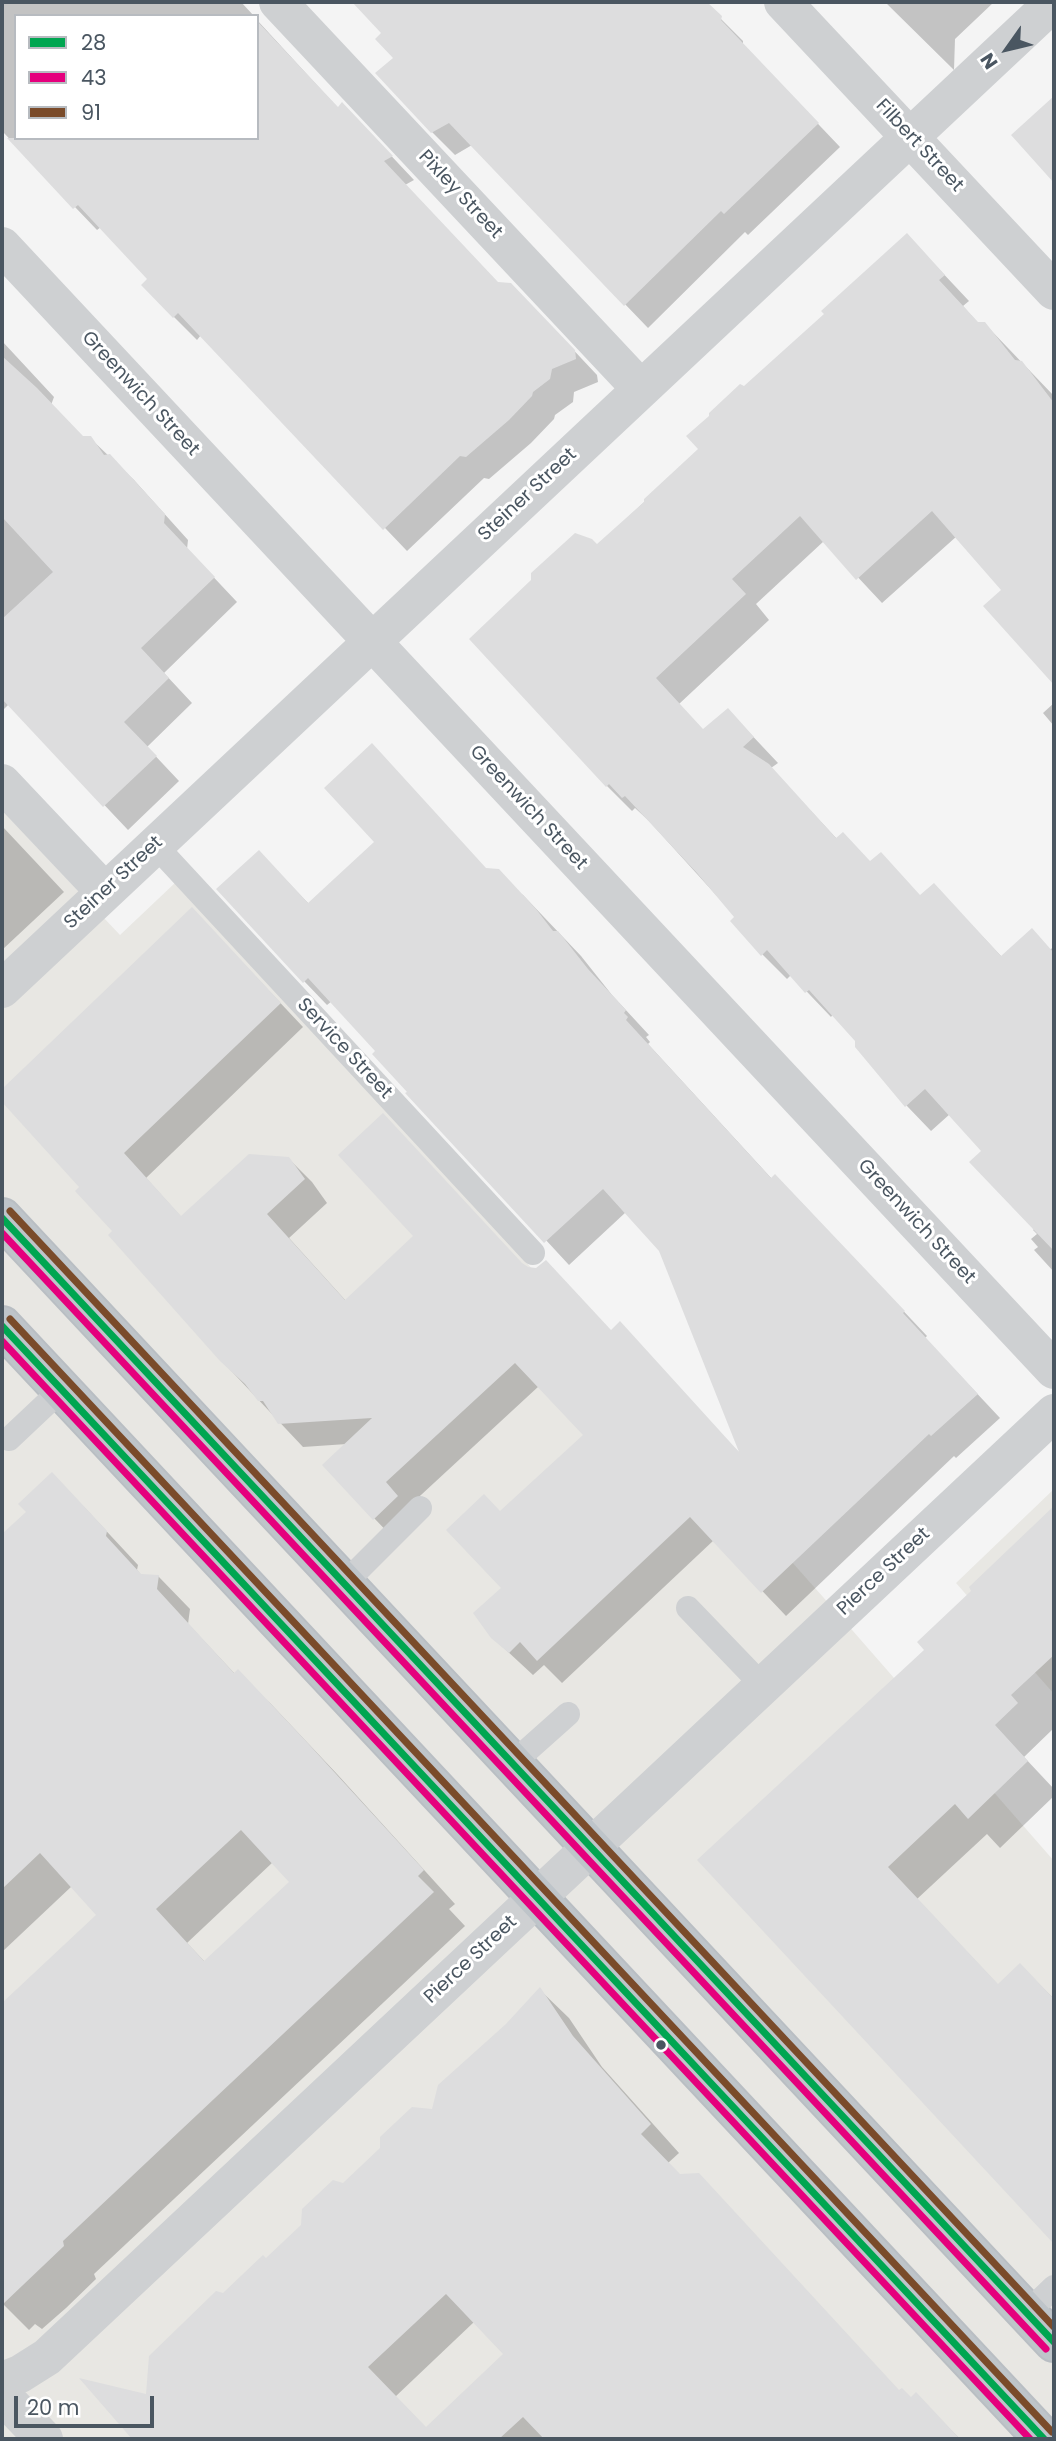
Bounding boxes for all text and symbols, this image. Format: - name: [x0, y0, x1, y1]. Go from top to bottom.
- legend: [14, 14, 259, 140]
- north arrow: [972, 14, 1042, 84]
- text: 28: [81, 28, 106, 57]
- text: N: [974, 48, 1004, 75]
- text: 43: [81, 63, 107, 92]
- street label: Filbert Street: [870, 95, 968, 197]
- text: 91: [81, 98, 101, 127]
- street label: Pixley Street: [413, 146, 507, 244]
- street label: Greenwich Street: [76, 327, 204, 461]
- street label: Steiner Street: [474, 444, 582, 546]
- street label: Greenwich Street: [464, 741, 592, 875]
- street label: Steiner Street: [60, 832, 168, 934]
- street label: Service Street: [292, 994, 396, 1104]
- street label: Greenwich Street: [852, 1155, 980, 1289]
- street label: Pierce Street: [833, 1523, 935, 1621]
- street label: Pierce Street: [420, 1911, 522, 2009]
- unlabelled marker: [654, 2038, 668, 2052]
- scale bar: [18, 2382, 158, 2426]
- text: 20 m: [27, 2393, 80, 2422]

